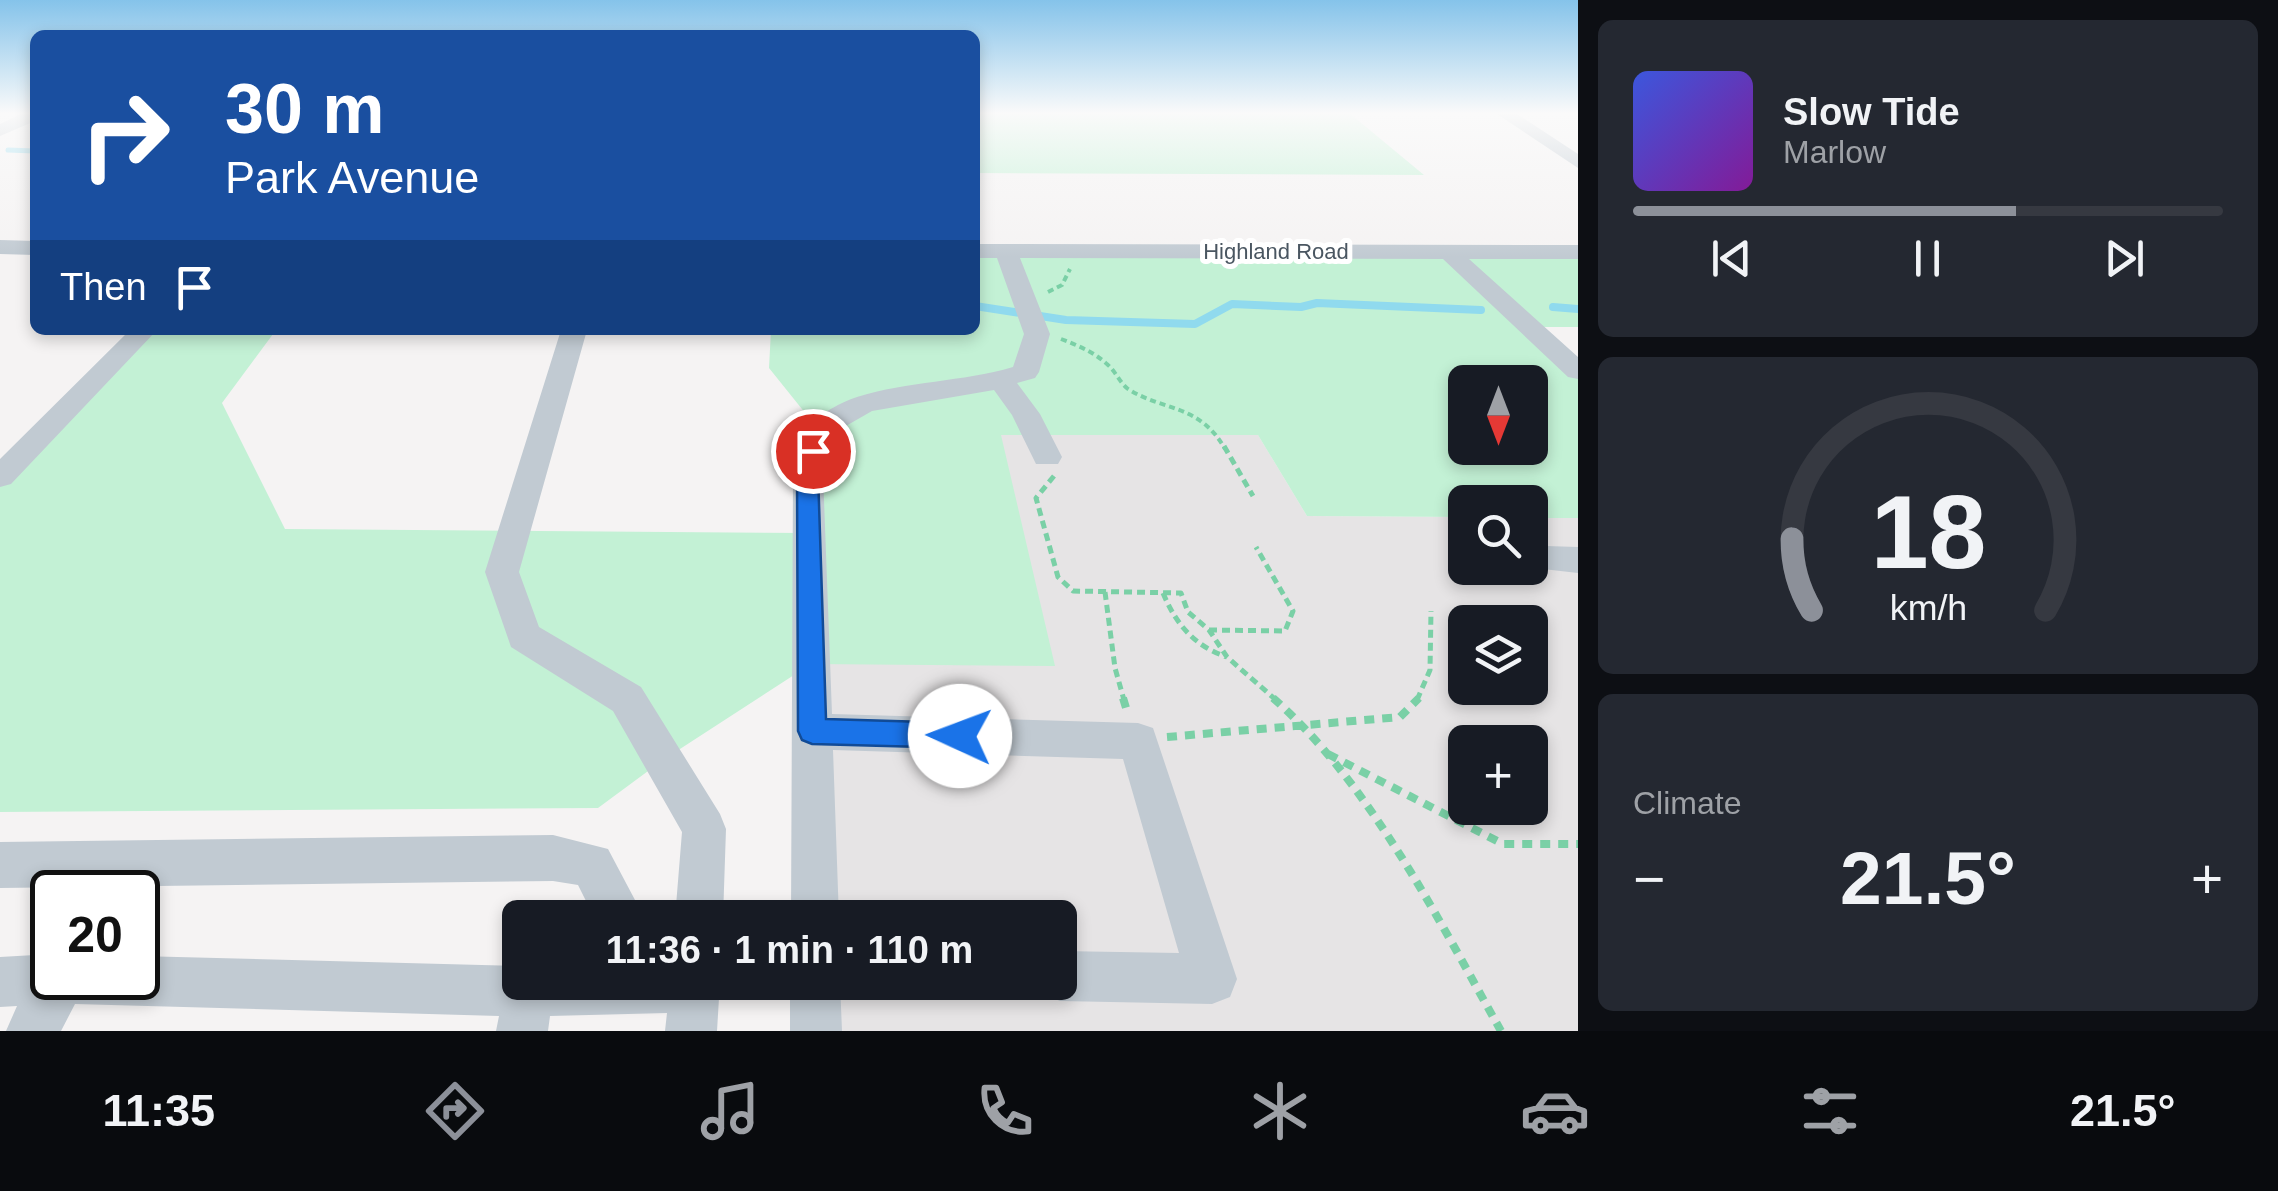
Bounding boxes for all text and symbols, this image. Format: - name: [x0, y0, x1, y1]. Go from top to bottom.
- icon: right: [60, 70, 190, 200]
- text: 30 m: [225, 70, 385, 148]
- text: Slow Tide: [1783, 91, 1960, 133]
- text: Marlow: [1783, 134, 1886, 170]
- text: Park Avenue: [225, 152, 479, 203]
- icon: previous: [1704, 231, 1759, 286]
- icon: pause: [1900, 231, 1955, 286]
- icon: next: [2097, 231, 2152, 286]
- street label: Highland Road: [1203, 239, 1349, 264]
- icon: arrive: [167, 260, 222, 315]
- text: Then: [60, 266, 147, 308]
- north arrow: [1448, 365, 1548, 465]
- map controls: [1448, 365, 1548, 825]
- pin: [771, 409, 856, 494]
- icon: arrive: [786, 424, 841, 479]
- text: 18: [1870, 474, 1986, 590]
- button: search: [1448, 485, 1548, 585]
- text: km/h: [1889, 588, 1967, 628]
- button: layers: [1448, 605, 1548, 705]
- position arrow: [908, 684, 1012, 788]
- button: +: [1448, 725, 1548, 825]
- text: Climate: [1633, 785, 1741, 821]
- text: 21.5°: [1840, 836, 2016, 920]
- text: −: [1633, 848, 1665, 910]
- text: +: [2191, 848, 2223, 910]
- speed limit sign: 20: [30, 870, 160, 1000]
- text: 11:36 · 1 min · 110 m: [606, 929, 973, 971]
- icon: directions: [420, 1076, 490, 1146]
- icon: music: [695, 1076, 765, 1146]
- icon: phone: [970, 1076, 1040, 1146]
- icon: climate: [1245, 1076, 1315, 1146]
- icon: car: [1520, 1076, 1590, 1146]
- icon: filters: [1795, 1076, 1865, 1146]
- text: 11:35: [102, 1085, 215, 1136]
- text: 21.5°: [2070, 1085, 2175, 1136]

